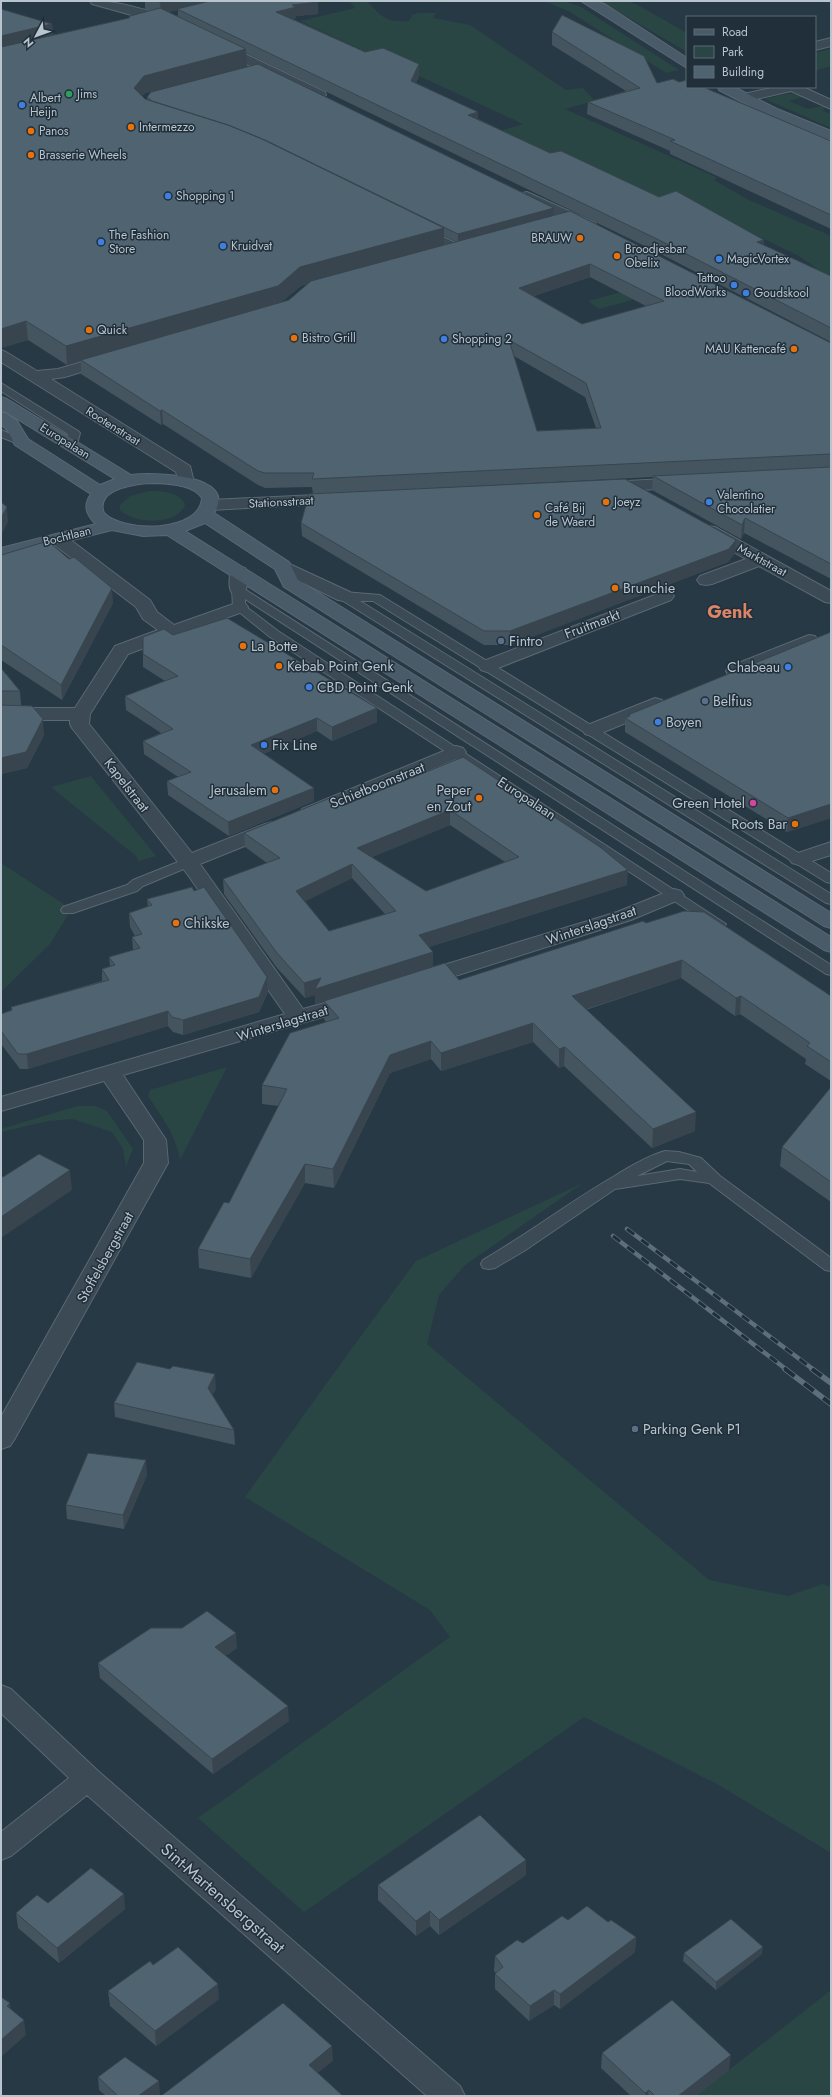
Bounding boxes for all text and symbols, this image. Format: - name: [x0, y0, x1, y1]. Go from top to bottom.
- north arrow: [16, 16, 56, 56]
- legend: [686, 16, 816, 88]
- text: Road: [722, 23, 748, 41]
- text: N: [20, 34, 37, 51]
- text: Park: [722, 43, 744, 61]
- text: Building: [722, 63, 764, 81]
- place label: Jims: [75, 85, 97, 103]
- place label: Albert Heijn: [30, 89, 61, 121]
- marker: Jims: [64, 89, 74, 99]
- marker: Albert Heijn: [17, 100, 27, 110]
- place label: Intermezzo: [139, 118, 195, 136]
- place label: Panos: [39, 122, 69, 140]
- marker: Intermezzo: [126, 122, 136, 132]
- marker: Panos: [26, 126, 36, 136]
- place label: Brasserie Wheels: [39, 146, 127, 164]
- marker: Brasserie Wheels: [26, 150, 36, 160]
- place label: Shopping 1: [176, 187, 234, 205]
- marker: Shopping 1: [163, 191, 173, 201]
- place label: The Fashion Store: [109, 226, 169, 258]
- place label: BRAUW: [531, 229, 572, 247]
- marker: BRAUW: [575, 233, 585, 243]
- marker: The Fashion Store: [96, 237, 106, 247]
- place label: Kruidvat: [231, 237, 272, 255]
- place label: Broodjesbar Obelix: [625, 240, 687, 272]
- marker: Kruidvat: [218, 241, 228, 251]
- place label: MagicVortex: [727, 250, 790, 268]
- marker: Broodjesbar Obelix: [612, 251, 622, 261]
- marker: MagicVortex: [714, 254, 724, 264]
- place label: Tattoo BloodWorks: [665, 269, 726, 301]
- marker: Tattoo BloodWorks: [729, 280, 739, 290]
- place label: Goudskool: [754, 284, 809, 302]
- marker: Goudskool: [741, 288, 751, 298]
- place label: Quick: [97, 321, 128, 339]
- marker: Quick: [84, 325, 94, 335]
- place label: Bistro Grill: [302, 329, 356, 347]
- place label: Shopping 2: [452, 330, 512, 348]
- marker: Bistro Grill: [289, 333, 299, 343]
- marker: Shopping 2: [439, 334, 449, 344]
- place label: MAU Kattencafé: [705, 340, 786, 358]
- marker: MAU Kattencafé: [789, 344, 799, 354]
- street label: Rootenstraat: [82, 402, 144, 450]
- street label: Europalaan: [36, 418, 94, 464]
- place label: Valentino Chocolatier: [717, 486, 776, 518]
- street label: Stationsstraat: [248, 491, 314, 513]
- place label: Joeyz: [612, 493, 641, 511]
- marker: Joeyz: [601, 497, 611, 507]
- marker: Valentino Chocolatier: [704, 497, 714, 507]
- place label: Café Bij de Waerd: [545, 499, 595, 531]
- marker: Café Bij de Waerd: [532, 510, 542, 520]
- street label: Bochtlaan: [41, 521, 93, 551]
- street label: Marktstraat: [734, 539, 790, 581]
- place label: Brunchie: [623, 578, 675, 598]
- marker: Brunchie: [610, 583, 620, 593]
- district label: Genk: [707, 599, 753, 625]
- street label: Fruitmarkt: [561, 604, 623, 644]
- place label: Fintro: [509, 631, 543, 651]
- place label: La Botte: [251, 636, 298, 656]
- marker: Fintro: [496, 636, 506, 646]
- marker: La Botte: [238, 641, 248, 651]
- place label: Kebab Point Genk: [287, 656, 394, 676]
- place label: Chabeau: [727, 657, 780, 677]
- marker: Kebab Point Genk: [274, 661, 284, 671]
- marker: Chabeau: [783, 662, 793, 672]
- place label: CBD Point Genk: [317, 677, 414, 697]
- marker: CBD Point Genk: [304, 682, 314, 692]
- place label: Belfius: [713, 691, 752, 711]
- marker: Belfius: [700, 696, 710, 706]
- place label: Boyen: [666, 712, 702, 732]
- marker: Boyen: [653, 717, 663, 727]
- place label: Fix Line: [272, 735, 317, 755]
- marker: Fix Line: [259, 740, 269, 750]
- street label: Kapelstraat: [100, 754, 155, 817]
- street label: Schietboomstraat: [327, 757, 428, 813]
- street label: Europalaan: [494, 772, 560, 824]
- place label: Jerusalem: [209, 780, 267, 800]
- place label: Peper en Zout: [427, 780, 472, 816]
- marker: Jerusalem: [270, 785, 280, 795]
- marker: Peper en Zout: [474, 793, 484, 803]
- place label: Green Hotel: [672, 793, 745, 813]
- marker: Green Hotel: [748, 798, 758, 808]
- place label: Roots Bar: [731, 814, 787, 834]
- marker: Roots Bar: [790, 819, 800, 829]
- street label: Winterslagstraat: [543, 900, 639, 950]
- place label: Chikske: [184, 913, 230, 933]
- marker: Chikske: [171, 918, 181, 928]
- street label: Winterslagstraat: [234, 999, 331, 1046]
- street label: Stoffelsbergstraat: [72, 1207, 139, 1306]
- place label: Parking Genk P1: [643, 1419, 741, 1439]
- marker: Parking Genk P1: [630, 1424, 640, 1434]
- street label: Sint-Martensbergstraat: [156, 1837, 290, 1959]

